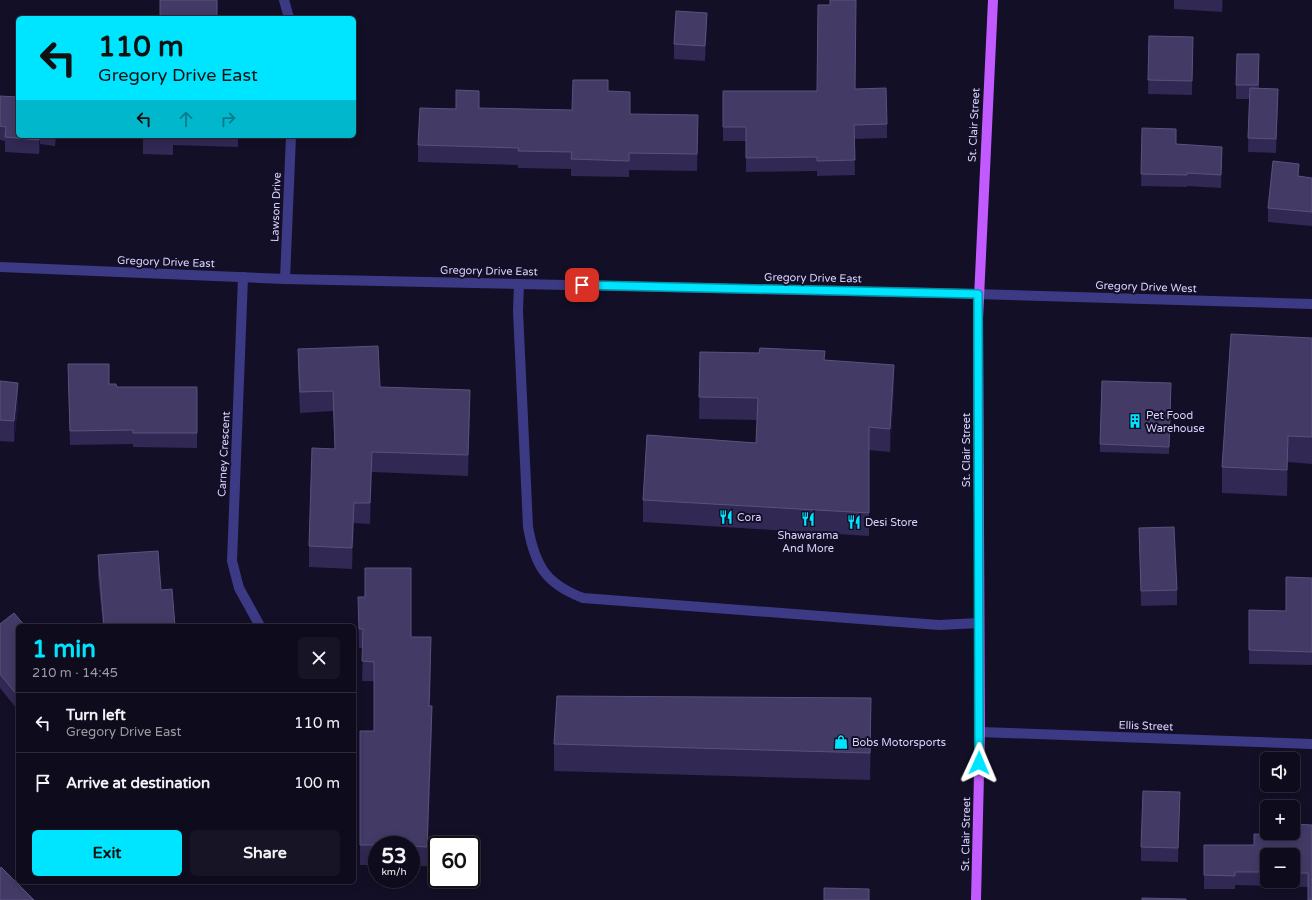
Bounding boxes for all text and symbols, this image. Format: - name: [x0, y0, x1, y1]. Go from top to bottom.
- text: 110 m: [98, 30, 184, 64]
- icon: left: [32, 32, 84, 84]
- text: Gregory Drive East: [98, 64, 258, 86]
- street label: St. Clair Street: [966, 88, 982, 162]
- icon: left: [133, 108, 155, 130]
- icon: ahead: [175, 108, 197, 130]
- icon: right: [217, 108, 239, 130]
- street label: Lawson Drive: [268, 172, 284, 242]
- street label: Gregory Drive East: [117, 254, 215, 270]
- street label: Gregory Drive East: [440, 264, 538, 278]
- pin: [565, 268, 599, 302]
- street label: Gregory Drive East: [764, 271, 862, 285]
- icon: arrive: [571, 274, 593, 296]
- street label: Gregory Drive West: [1095, 279, 1197, 295]
- place label: Pet Food Warehouse: [1146, 409, 1205, 435]
- street label: Carney Crescent: [215, 411, 233, 497]
- street label: St. Clair Street: [960, 413, 973, 487]
- building icon: Pet Food Warehouse: [1127, 413, 1143, 429]
- restaurant icon: Cora: [718, 509, 734, 525]
- place label: Cora: [737, 511, 762, 524]
- restaurant icon: Shawarama And More: [800, 511, 816, 527]
- restaurant icon: Desi Store: [846, 514, 862, 530]
- place label: Desi Store: [865, 516, 918, 529]
- place label: Shawarama And More: [778, 529, 838, 555]
- text: 1 min: [32, 635, 96, 664]
- button: close: [298, 637, 340, 679]
- text: 210 m · 14:45: [32, 665, 118, 681]
- text: Turn left: [66, 706, 126, 724]
- icon: left: [32, 712, 54, 734]
- text: 110 m: [294, 714, 340, 732]
- street label: Ellis Street: [1118, 719, 1174, 733]
- text: Gregory Drive East: [66, 724, 182, 740]
- shop icon: Bobs Motorsports: [833, 734, 849, 750]
- place label: Bobs Motorsports: [852, 736, 946, 749]
- position arrow: [958, 742, 1000, 784]
- map controls: [1260, 752, 1300, 888]
- button: sound: [1260, 752, 1300, 792]
- icon: arrive: [32, 772, 54, 794]
- text: Arrive at destination: [66, 774, 210, 792]
- text: 100 m: [294, 774, 340, 792]
- street label: St. Clair Street: [959, 797, 973, 871]
- button: +: [1260, 800, 1300, 840]
- button: Exit: [32, 830, 182, 876]
- button: Share: [190, 830, 340, 876]
- speed limit sign: 60: [428, 836, 480, 888]
- text: 53: [381, 845, 407, 869]
- button: −: [1260, 848, 1300, 888]
- text: km/h: [381, 866, 407, 878]

